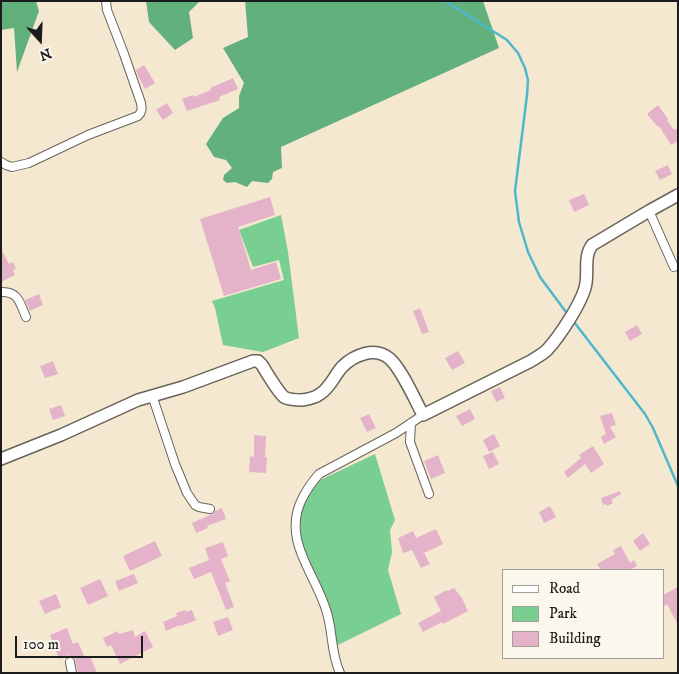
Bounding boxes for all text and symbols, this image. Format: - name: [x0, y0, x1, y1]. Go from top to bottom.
- north arrow: [15, 15, 65, 65]
- text: N: [37, 44, 54, 65]
- legend: [502, 569, 664, 659]
- text: Road: [549, 579, 580, 598]
- text: Park: [549, 604, 577, 623]
- scale bar: [18, 626, 145, 658]
- text: Building: [549, 629, 601, 648]
- text: 100 m: [23, 635, 59, 654]

